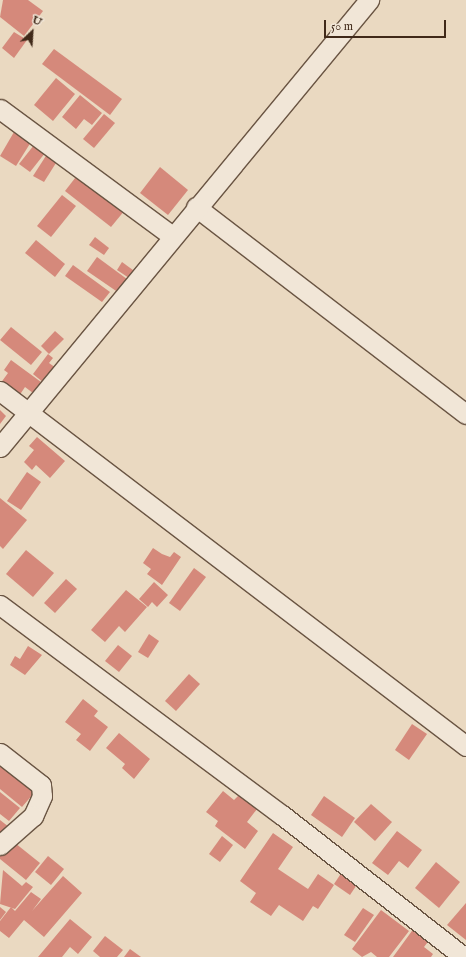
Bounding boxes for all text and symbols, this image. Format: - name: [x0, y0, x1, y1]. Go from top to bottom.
- north arrow: [12, 12, 52, 52]
- scale bar: [326, 12, 448, 38]
- text: U: [30, 13, 44, 29]
- text: 50 m: [331, 19, 353, 34]

